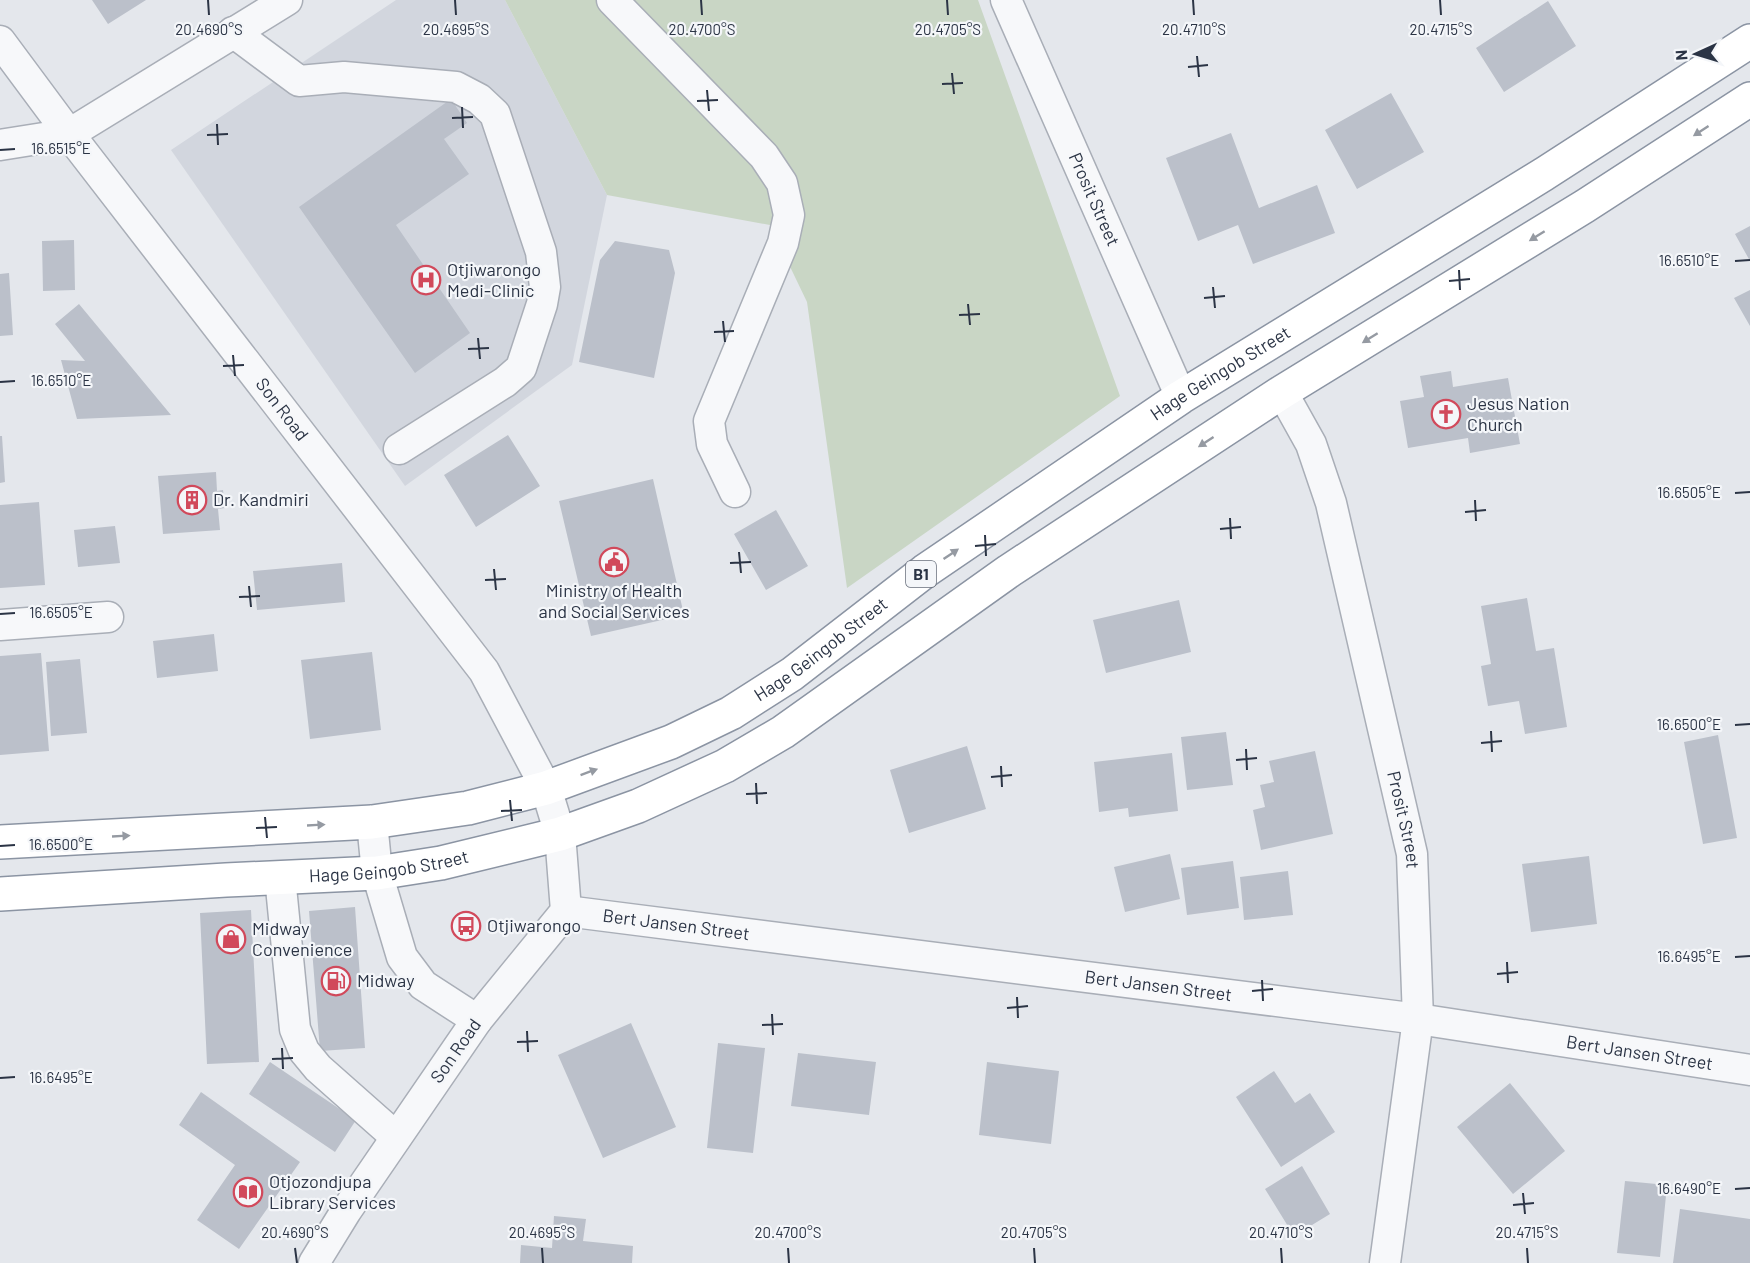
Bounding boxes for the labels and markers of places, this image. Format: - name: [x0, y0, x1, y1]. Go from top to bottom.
- place label: Otjiwarongo Medi-Clinic: [447, 258, 541, 301]
- hospital icon: Otjiwarongo Medi-Clinic: [410, 264, 442, 296]
- place label: Jesus Nation Church: [1467, 392, 1569, 435]
- church icon: Jesus Nation Church: [1430, 398, 1462, 430]
- building icon: Dr. Kandmiri: [176, 484, 208, 516]
- place label: Dr. Kandmiri: [213, 488, 309, 510]
- public building icon: Ministry of Health and Social Services: [598, 546, 630, 578]
- place label: Ministry of Health and Social Services: [538, 579, 690, 622]
- bus stop icon: Otjiwarongo: [450, 910, 482, 942]
- place label: Otjiwarongo: [487, 914, 581, 936]
- place label: Midway Convenience: [252, 917, 352, 960]
- shop icon: Midway Convenience: [215, 923, 247, 955]
- fuel station icon: Midway: [320, 965, 352, 997]
- place label: Midway: [357, 969, 414, 991]
- place label: Otjozondjupa Library Services: [269, 1170, 396, 1213]
- library icon: Otjozondjupa Library Services: [232, 1176, 264, 1208]

